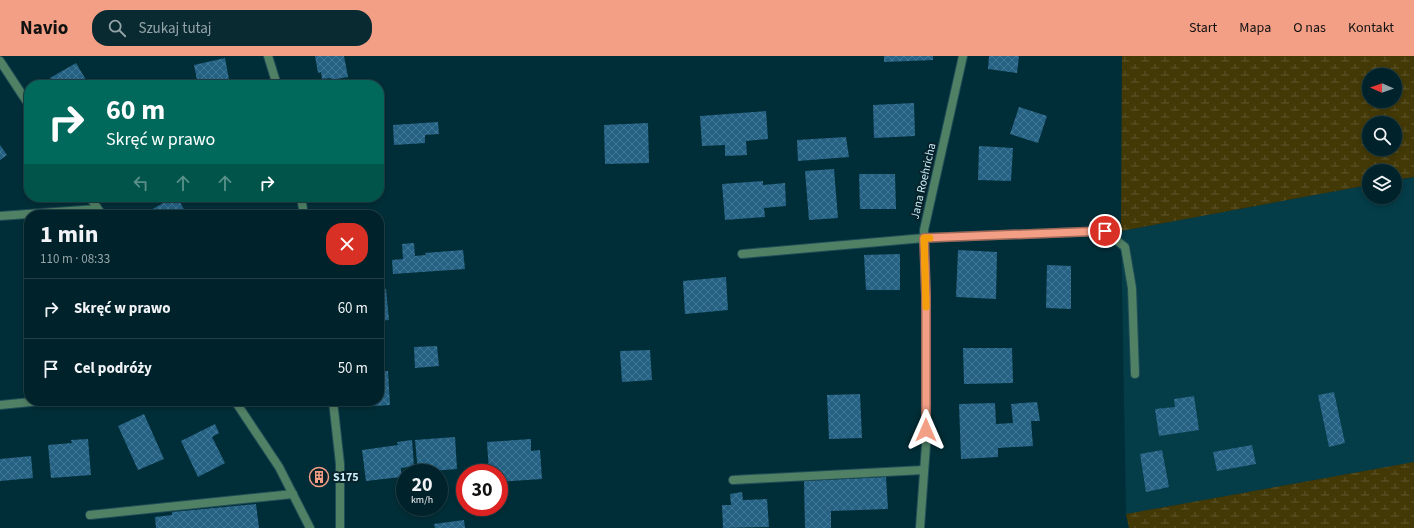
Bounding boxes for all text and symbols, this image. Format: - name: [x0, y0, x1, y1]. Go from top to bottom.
- search box: [92, 10, 372, 46]
- text: Navio: [20, 15, 68, 42]
- icon: search: [106, 17, 128, 39]
- text: Szukaj tutaj: [138, 18, 212, 39]
- text: Start: [1189, 18, 1217, 38]
- text: Mapa: [1239, 18, 1271, 38]
- text: O nas: [1293, 18, 1326, 38]
- text: Kontakt: [1348, 18, 1394, 38]
- north arrow: [1362, 68, 1402, 108]
- map controls: [1362, 68, 1402, 204]
- text: 60 m: [106, 90, 165, 130]
- icon: right: [40, 96, 92, 148]
- button: search: [1362, 116, 1402, 156]
- text: Skręć w prawo: [106, 127, 215, 152]
- street label: Jana Roehricha: [906, 141, 941, 221]
- button: layers: [1362, 164, 1402, 204]
- icon: left: [130, 172, 152, 194]
- icon: ahead: [172, 172, 194, 194]
- icon: ahead: [214, 172, 236, 194]
- icon: right: [256, 172, 278, 194]
- pin: [1088, 214, 1122, 248]
- text: 1 min: [40, 217, 98, 252]
- icon: arrive: [1094, 220, 1116, 242]
- button: close: [326, 223, 368, 265]
- text: 110 m · 08:33: [40, 250, 110, 268]
- icon: right: [40, 298, 62, 320]
- text: Skręć w prawo: [74, 298, 171, 319]
- text: 60 m: [338, 298, 368, 319]
- icon: arrive: [40, 358, 62, 380]
- text: Cel podróży: [74, 358, 152, 379]
- text: 50 m: [338, 358, 368, 379]
- position arrow: [905, 409, 947, 451]
- speed limit sign: 30: [456, 464, 508, 516]
- building icon: S175: [308, 466, 330, 488]
- place label: S175: [333, 469, 359, 486]
- text: 20: [411, 471, 433, 499]
- text: km/h: [411, 493, 433, 507]

